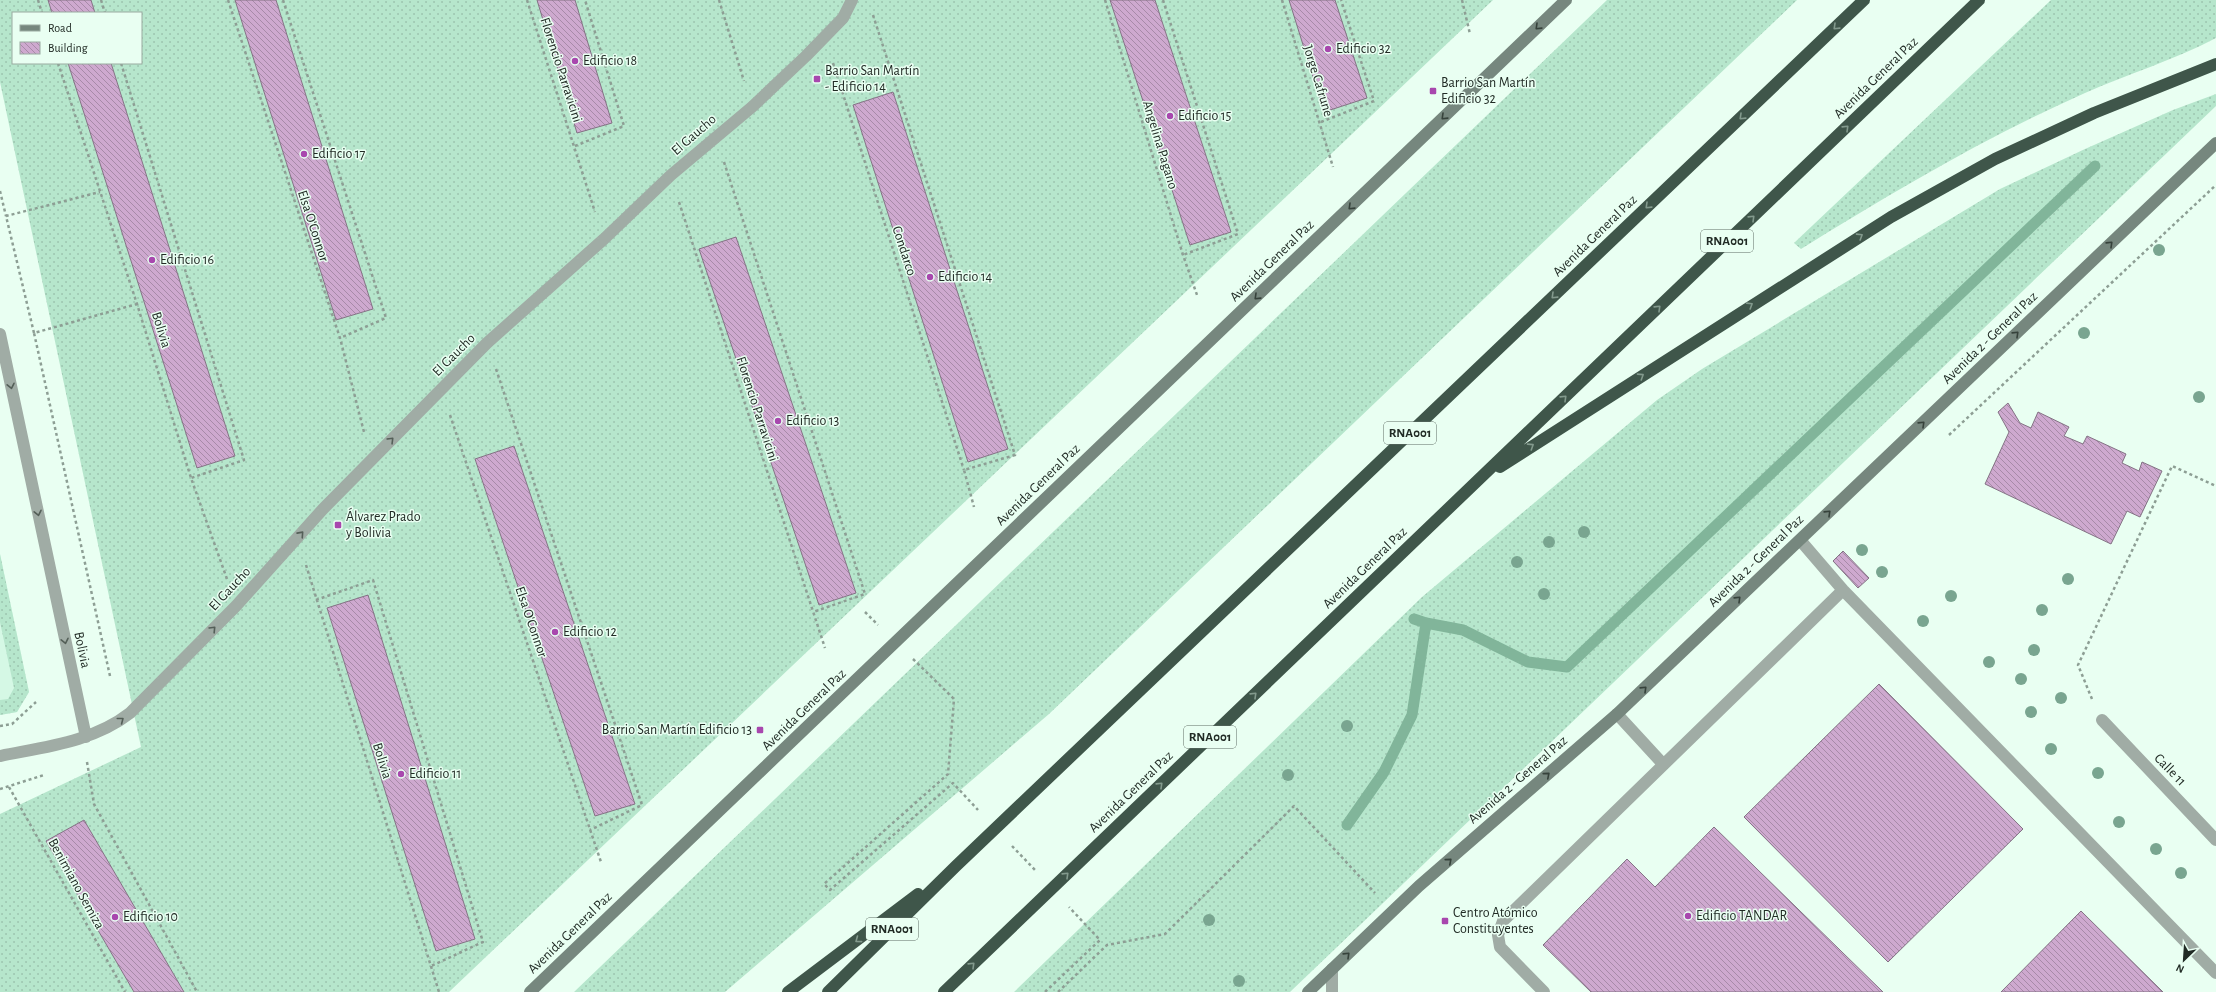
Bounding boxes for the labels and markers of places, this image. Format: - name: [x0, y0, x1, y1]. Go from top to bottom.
- place label: Edificio 32: [1336, 42, 1391, 56]
- marker: Edificio 32: [1323, 44, 1333, 54]
- place label: Edificio 18: [583, 54, 637, 68]
- marker: Edificio 18: [570, 56, 580, 66]
- place label: Barrio San Martín - Edificio 14: [825, 64, 920, 94]
- marker: Barrio San Martín - Edificio 14: [812, 74, 822, 84]
- place label: Barrio San Martín Edificio 32: [1441, 76, 1536, 106]
- marker: Barrio San Martín Edificio 32: [1428, 86, 1438, 96]
- place label: Edificio 15: [1178, 109, 1232, 123]
- marker: Edificio 15: [1165, 111, 1175, 121]
- place label: Edificio 17: [312, 147, 366, 161]
- marker: Edificio 17: [299, 149, 309, 159]
- place label: Edificio 16: [160, 253, 214, 267]
- marker: Edificio 16: [147, 255, 157, 265]
- place label: Edificio 14: [938, 270, 993, 284]
- marker: Edificio 14: [925, 272, 935, 282]
- place label: Edificio 13: [786, 414, 840, 428]
- marker: Edificio 13: [773, 416, 783, 426]
- place label: Álvarez Prado y Bolivia: [345, 507, 421, 540]
- marker: Álvarez Prado y Bolivia: [333, 520, 343, 530]
- place label: Edificio 12: [563, 625, 617, 639]
- marker: Edificio 12: [550, 627, 560, 637]
- place label: Barrio San Martín Edificio 13: [602, 723, 752, 737]
- marker: Barrio San Martín Edificio 13: [755, 725, 765, 735]
- place label: Edificio 11: [409, 767, 461, 781]
- marker: Edificio 11: [396, 769, 406, 779]
- place label: Centro Atómico Constituyentes: [1453, 906, 1538, 936]
- place label: Edificio TANDAR: [1696, 909, 1787, 923]
- place label: Edificio 10: [123, 910, 178, 924]
- marker: Edificio TANDAR: [1683, 911, 1693, 921]
- marker: Edificio 10: [110, 912, 120, 922]
- marker: Centro Atómico Constituyentes: [1440, 916, 1450, 926]

